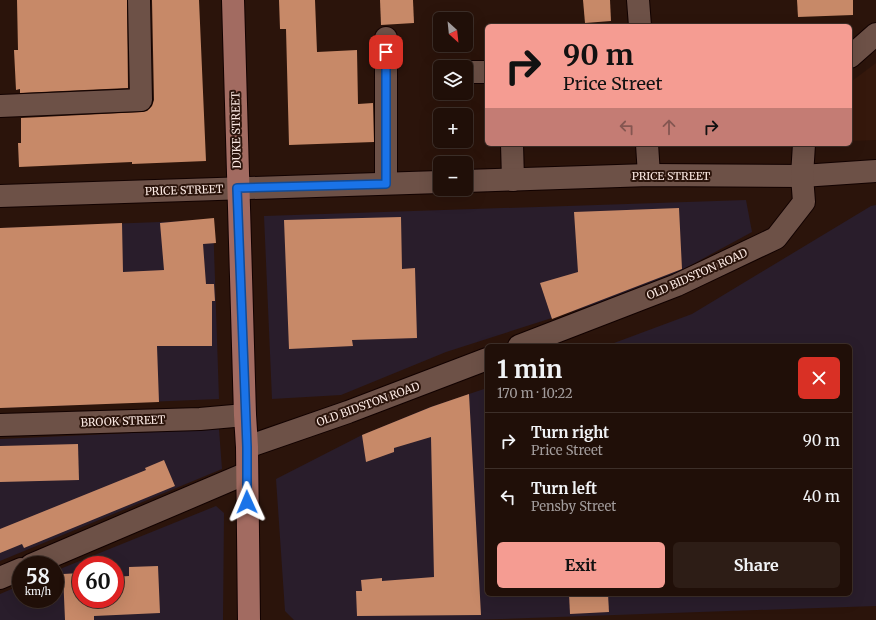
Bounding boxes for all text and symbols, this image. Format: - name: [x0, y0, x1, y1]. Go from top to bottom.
- north arrow: [433, 12, 473, 52]
- map controls: [433, 12, 473, 196]
- pin: [369, 35, 403, 69]
- text: 90 m: [563, 37, 634, 73]
- icon: right: [497, 40, 549, 92]
- icon: arrive: [375, 41, 397, 63]
- button: layers: [433, 60, 473, 100]
- text: Price Street: [563, 72, 663, 95]
- street label: DUKE STREET: [228, 91, 244, 169]
- button: +: [433, 108, 473, 148]
- icon: left: [616, 116, 638, 138]
- icon: ahead: [658, 116, 680, 138]
- icon: right: [700, 116, 722, 138]
- button: −: [433, 156, 473, 196]
- street label: PRICE STREET: [632, 169, 711, 183]
- street label: PRICE STREET: [145, 182, 224, 198]
- street label: OLD BIDSTON ROAD: [644, 245, 750, 303]
- text: 1 min: [497, 354, 562, 385]
- button: close: [798, 357, 840, 399]
- street label: OLD BIDSTON ROAD: [314, 379, 422, 429]
- text: 170 m · 10:22: [497, 385, 573, 402]
- street label: BROOK STREET: [80, 413, 166, 429]
- text: Turn right: [531, 423, 609, 442]
- icon: right: [497, 430, 519, 452]
- text: 90 m: [803, 431, 840, 450]
- text: Price Street: [531, 442, 603, 459]
- text: Turn left: [531, 479, 597, 498]
- position arrow: [226, 481, 268, 523]
- icon: left: [497, 486, 519, 508]
- text: 40 m: [803, 487, 840, 506]
- text: Pensby Street: [531, 498, 616, 515]
- button: Exit: [497, 542, 665, 588]
- button: Share: [673, 542, 840, 588]
- speed limit sign: 60: [72, 556, 124, 608]
- text: 58: [26, 564, 50, 589]
- text: km/h: [25, 585, 51, 598]

